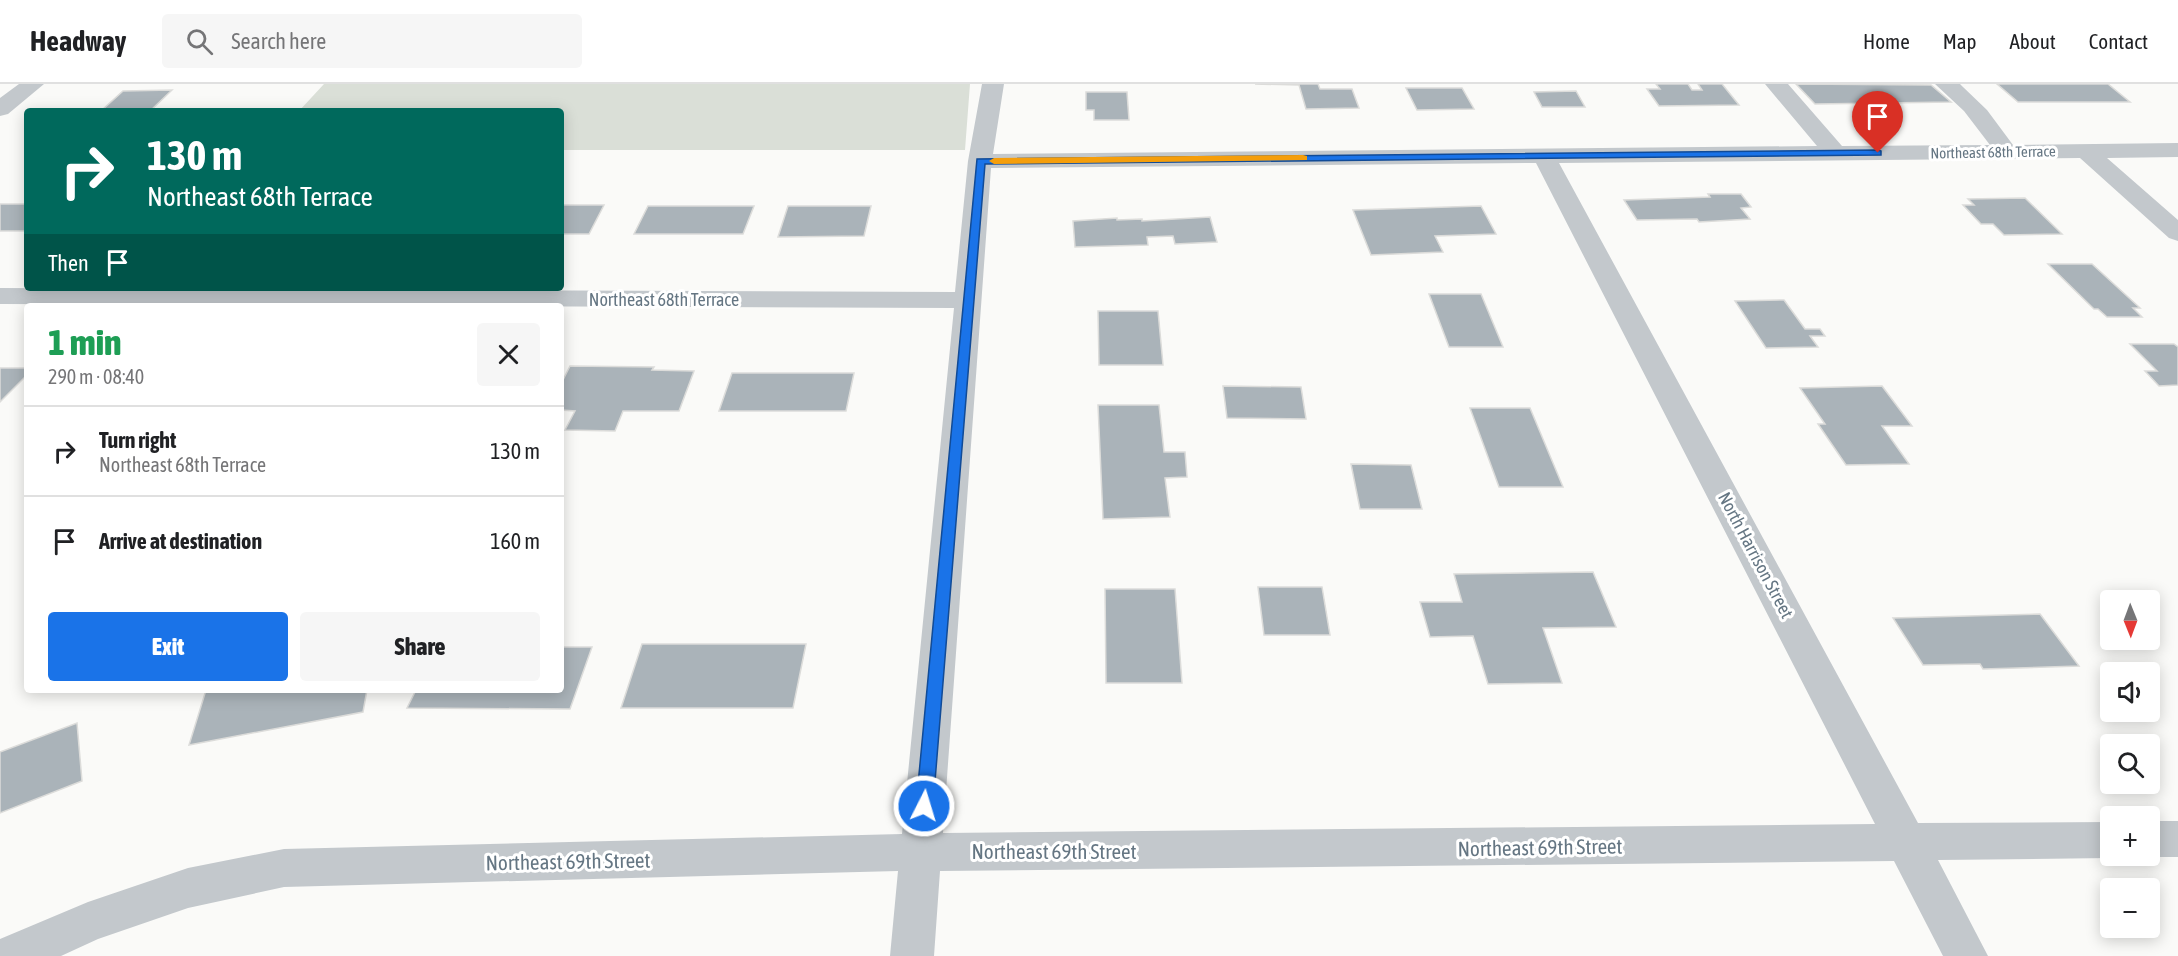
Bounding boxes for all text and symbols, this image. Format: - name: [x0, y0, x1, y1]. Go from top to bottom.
- search box: [162, 14, 582, 68]
- text: Headway: [30, 25, 126, 57]
- icon: search: [183, 25, 216, 58]
- text: Search here: [231, 28, 326, 54]
- text: Home: [1863, 29, 1910, 53]
- text: Map: [1943, 29, 1977, 53]
- text: About: [2010, 29, 2056, 53]
- text: Contact: [2089, 29, 2148, 53]
- pin: [1852, 91, 1903, 153]
- icon: arrive: [1861, 100, 1894, 133]
- text: 130 m: [147, 131, 242, 179]
- icon: right: [48, 132, 126, 210]
- street label: Northeast 68th Terrace: [1930, 142, 2056, 162]
- text: Northeast 68th Terrace: [147, 181, 373, 212]
- icon: arrive: [101, 246, 134, 279]
- text: Then: [48, 250, 89, 276]
- street label: Northeast 68th Terrace: [589, 289, 739, 310]
- text: 1 min: [48, 321, 122, 363]
- button: close: [477, 323, 540, 386]
- text: 290 m · 08:40: [48, 365, 144, 388]
- text: Turn right: [99, 427, 176, 453]
- icon: right: [48, 435, 81, 468]
- text: 130 m: [490, 438, 540, 464]
- text: Northeast 68th Terrace: [99, 453, 266, 476]
- street label: North Harrison Street: [1714, 488, 1798, 622]
- icon: arrive: [48, 525, 81, 558]
- text: Arrive at destination: [99, 528, 262, 554]
- text: 160 m: [490, 528, 540, 554]
- north arrow: [2100, 590, 2160, 650]
- map controls: [2100, 590, 2160, 938]
- button: Exit: [48, 612, 288, 681]
- button: Share: [300, 612, 540, 681]
- button: sound: [2100, 662, 2160, 722]
- button: search: [2100, 734, 2160, 794]
- position arrow: [892, 774, 956, 838]
- button: +: [2100, 806, 2160, 866]
- street label: Northeast 69th Street: [1457, 834, 1623, 860]
- street label: Northeast 69th Street: [971, 839, 1137, 863]
- street label: Northeast 69th Street: [485, 848, 651, 874]
- button: −: [2100, 878, 2160, 938]

